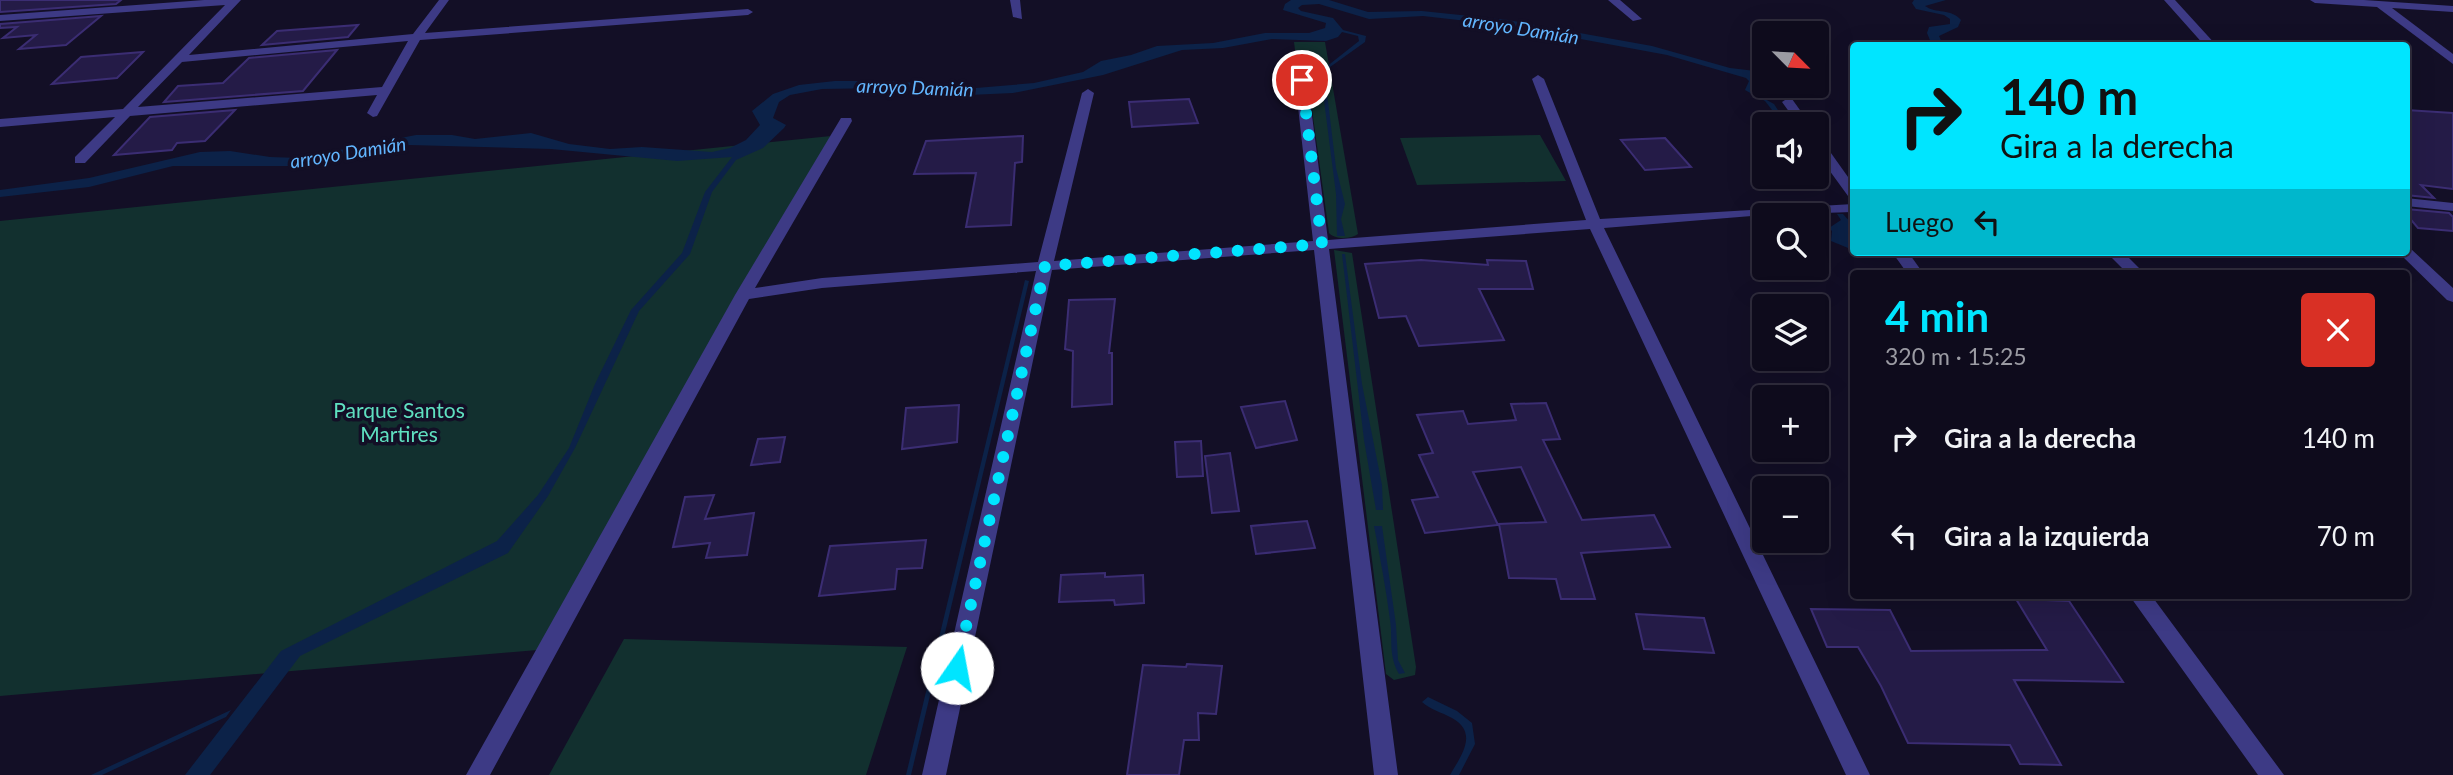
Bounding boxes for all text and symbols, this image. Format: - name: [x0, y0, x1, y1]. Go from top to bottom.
- water label: arroyo Damián: [1461, 7, 1581, 49]
- north arrow: [1752, 21, 1829, 98]
- map controls: [1752, 21, 1829, 553]
- pin: [1272, 50, 1332, 110]
- icon: arrive: [1283, 61, 1321, 99]
- text: 140 m: [2000, 67, 2138, 125]
- icon: right: [1885, 70, 1976, 161]
- water label: arroyo Damián: [856, 73, 974, 101]
- button: sound: [1752, 112, 1829, 189]
- text: Gira a la derecha: [2000, 126, 2234, 165]
- water label: arroyo Damián: [288, 131, 408, 173]
- button: search: [1752, 203, 1829, 280]
- icon: left: [1968, 203, 2006, 241]
- text: Luego: [1885, 206, 1954, 238]
- text: 4 min: [1885, 291, 1989, 341]
- button: close: [2301, 293, 2375, 367]
- button: layers: [1752, 294, 1829, 371]
- text: 320 m · 15:25: [1885, 342, 2027, 370]
- button: +: [1752, 385, 1829, 462]
- park label: Parque Santos Martires: [333, 397, 465, 446]
- icon: right: [1885, 419, 1923, 457]
- text: Gira a la derecha: [1944, 422, 2136, 454]
- text: 140 m: [2302, 422, 2375, 454]
- button: −: [1752, 476, 1829, 553]
- icon: left: [1885, 517, 1923, 555]
- text: Gira a la izquierda: [1944, 520, 2150, 552]
- text: 70 m: [2317, 520, 2375, 552]
- position arrow: [920, 631, 994, 705]

